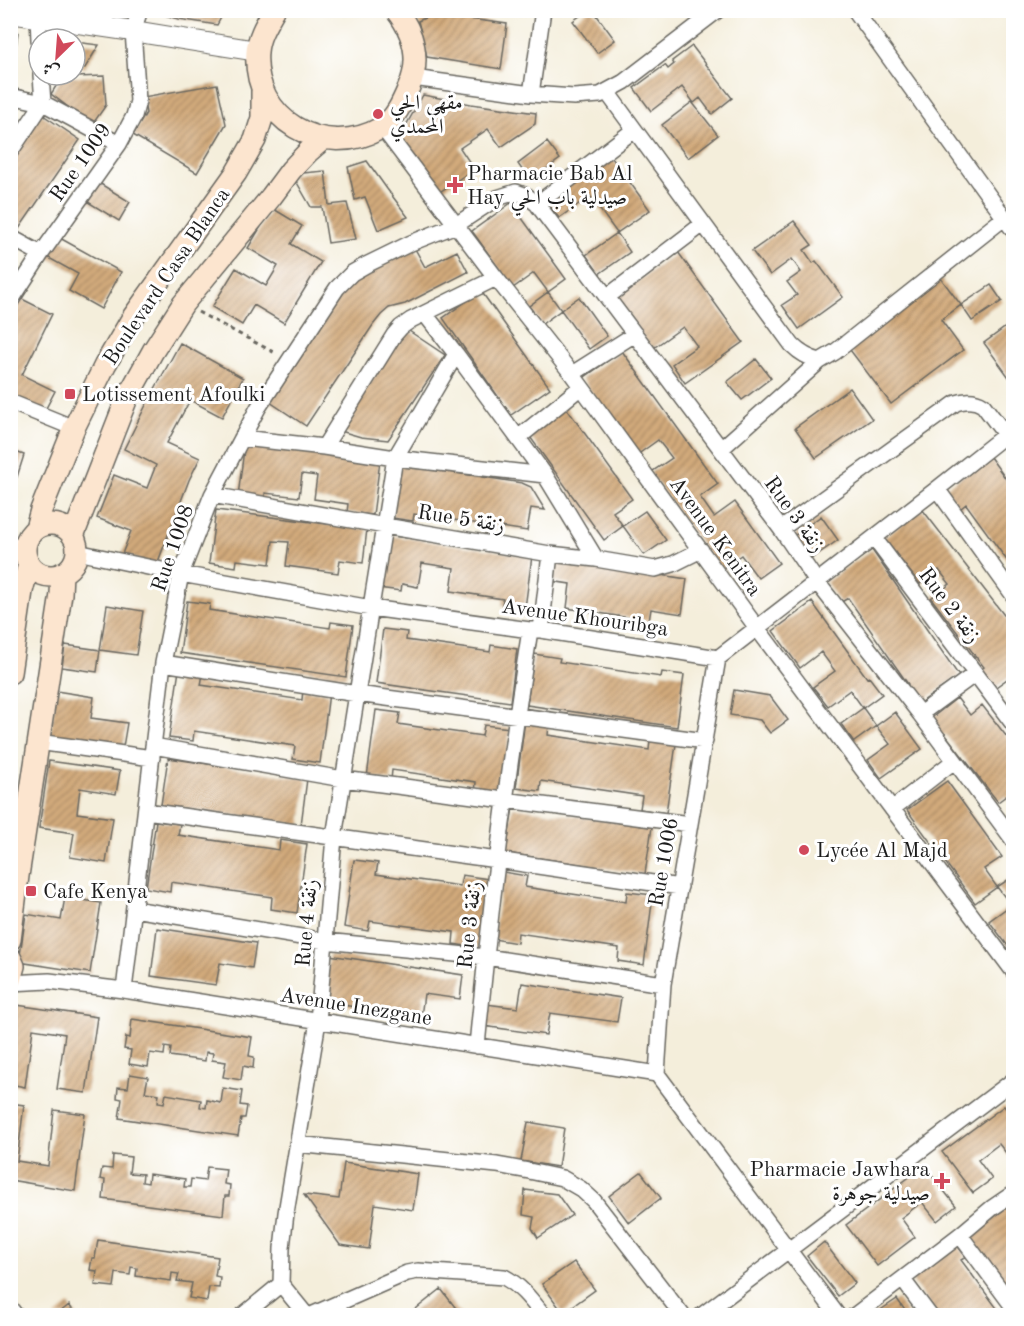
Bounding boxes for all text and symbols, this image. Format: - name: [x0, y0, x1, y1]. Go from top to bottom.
- north arrow: [27, 27, 87, 87]
- text: ش: [41, 58, 62, 79]
- place label: مقهى الحي المحمدي: [390, 93, 463, 142]
- marker: مقهى الحي المحمدي: [371, 107, 385, 121]
- street label: Rue 1009: [47, 120, 116, 206]
- place label: Pharmacie Bab Al Hay صيدلية باب الحي: [467, 164, 633, 217]
- marker: Pharmacie Bab Al Hay صيدلية باب الحي: [448, 178, 462, 192]
- street label: Boulevard Casa Blanca: [100, 184, 234, 369]
- place label: Lotissement Afoulki: [82, 385, 265, 406]
- marker: Lotissement Afoulki: [63, 387, 77, 401]
- street label: Avenue Kenitra: [665, 473, 765, 600]
- street label: Rue 3 زنقة: [759, 473, 828, 557]
- street label: Rue 1008: [149, 502, 198, 595]
- street label: Rue 5 زنقة: [416, 502, 506, 537]
- street label: Rue 2 زنقة: [914, 564, 984, 647]
- street label: Avenue Khouribga: [500, 596, 670, 641]
- street label: Rue 1006: [646, 816, 683, 909]
- place label: Lycée Al Majd: [816, 841, 948, 862]
- marker: Lycée Al Majd: [797, 843, 811, 857]
- street label: Rue 4 زنقة: [293, 878, 322, 968]
- street label: Rue 3 زنقة: [455, 880, 486, 970]
- place label: Cafe Kenya: [43, 882, 148, 903]
- marker: Cafe Kenya: [24, 884, 38, 898]
- street label: Avenue Inezgane: [278, 985, 433, 1030]
- place label: Pharmacie Jawhara صيدلية جوهرة: [750, 1160, 930, 1206]
- marker: Pharmacie Jawhara صيدلية جوهرة: [935, 1174, 949, 1188]

